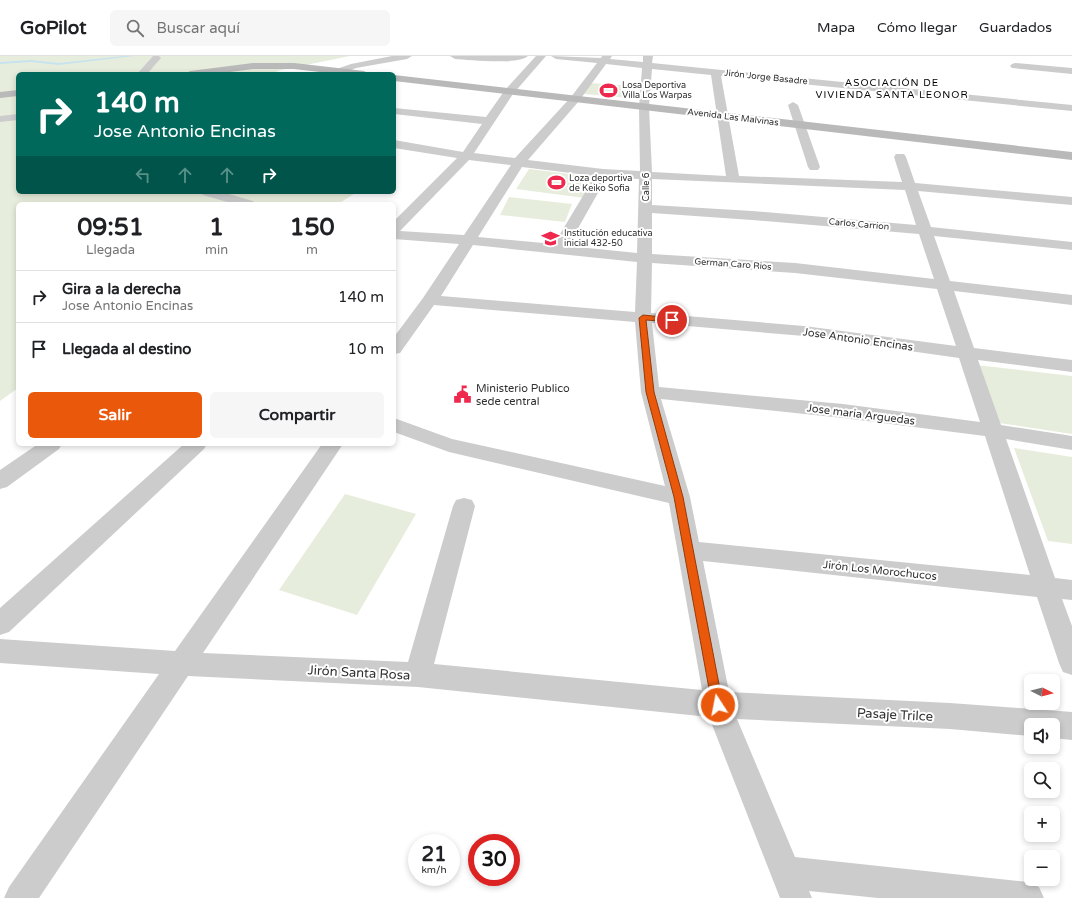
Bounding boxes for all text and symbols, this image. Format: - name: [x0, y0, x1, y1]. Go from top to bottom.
- search box: [110, 10, 390, 46]
- text: GoPilot: [20, 17, 86, 39]
- icon: search: [124, 17, 146, 39]
- text: Buscar aquí: [156, 19, 240, 37]
- text: Mapa: [817, 19, 855, 36]
- text: Cómo llegar: [877, 19, 957, 36]
- text: Guardados: [979, 19, 1052, 36]
- street label: Jirón Jorge Basadre: [724, 68, 808, 87]
- district label: ASOCIACIÓN DE VIVIENDA SANTA LEONOR: [815, 77, 969, 101]
- sports icon: Losa Deportiva Villa Los Warpas: [599, 80, 619, 100]
- place label: Losa Deportiva Villa Los Warpas: [622, 80, 692, 101]
- text: 140 m: [94, 86, 180, 120]
- icon: right: [28, 88, 80, 140]
- street label: Avenida Las Malvinas: [687, 106, 779, 129]
- text: Jose Antonio Encinas: [94, 120, 276, 142]
- icon: left: [132, 164, 154, 186]
- icon: ahead: [174, 164, 196, 186]
- icon: ahead: [216, 164, 238, 186]
- icon: right: [258, 164, 280, 186]
- street label: Calle 6: [641, 172, 652, 201]
- sports icon: Loza deportiva de Keiko Sofia: [546, 173, 566, 193]
- place label: Loza deportiva de Keiko Sofia: [569, 173, 632, 194]
- text: 09:51: [77, 213, 144, 242]
- text: 1: [209, 213, 224, 242]
- text: 150: [289, 213, 335, 242]
- street label: Carlos Carrion: [828, 216, 890, 233]
- school or university icon: Institución educativa inicial 432-50: [541, 228, 561, 248]
- place label: Institución educativa inicial 432-50: [564, 228, 653, 249]
- text: Llegada: [86, 242, 135, 258]
- text: min: [205, 242, 228, 258]
- text: m: [306, 242, 318, 258]
- street label: German Caro Rios: [694, 256, 772, 273]
- text: Gira a la derecha: [62, 280, 181, 298]
- icon: right: [28, 286, 50, 308]
- text: 140 m: [338, 288, 384, 306]
- text: Jose Antonio Encinas: [62, 298, 193, 314]
- pin: [655, 303, 689, 337]
- icon: arrive: [661, 309, 683, 331]
- street label: Jose Antonio Encinas: [802, 325, 914, 354]
- icon: arrive: [28, 338, 50, 360]
- text: Llegada al destino: [62, 340, 191, 358]
- text: 10 m: [347, 340, 384, 358]
- place label: Ministerio Publico sede central: [476, 382, 570, 408]
- public building icon: Ministerio Publico sede central: [453, 384, 473, 404]
- button: Salir: [28, 392, 202, 438]
- button: Compartir: [210, 392, 384, 438]
- street label: Jose maria Arguedas: [806, 401, 916, 428]
- street label: Jirón Los Morochucos: [822, 558, 937, 583]
- street label: Jirón Santa Rosa: [307, 662, 411, 684]
- north arrow: [1024, 674, 1060, 710]
- map controls: [1024, 674, 1060, 886]
- position arrow: [697, 684, 739, 726]
- street label: Pasaje Trilce: [857, 705, 933, 725]
- button: sound: [1024, 718, 1060, 754]
- button: search: [1024, 762, 1060, 798]
- button: +: [1024, 806, 1060, 842]
- speed limit sign: 30: [468, 834, 520, 886]
- text: 21: [421, 843, 447, 867]
- button: −: [1024, 850, 1060, 886]
- text: km/h: [421, 864, 447, 876]

